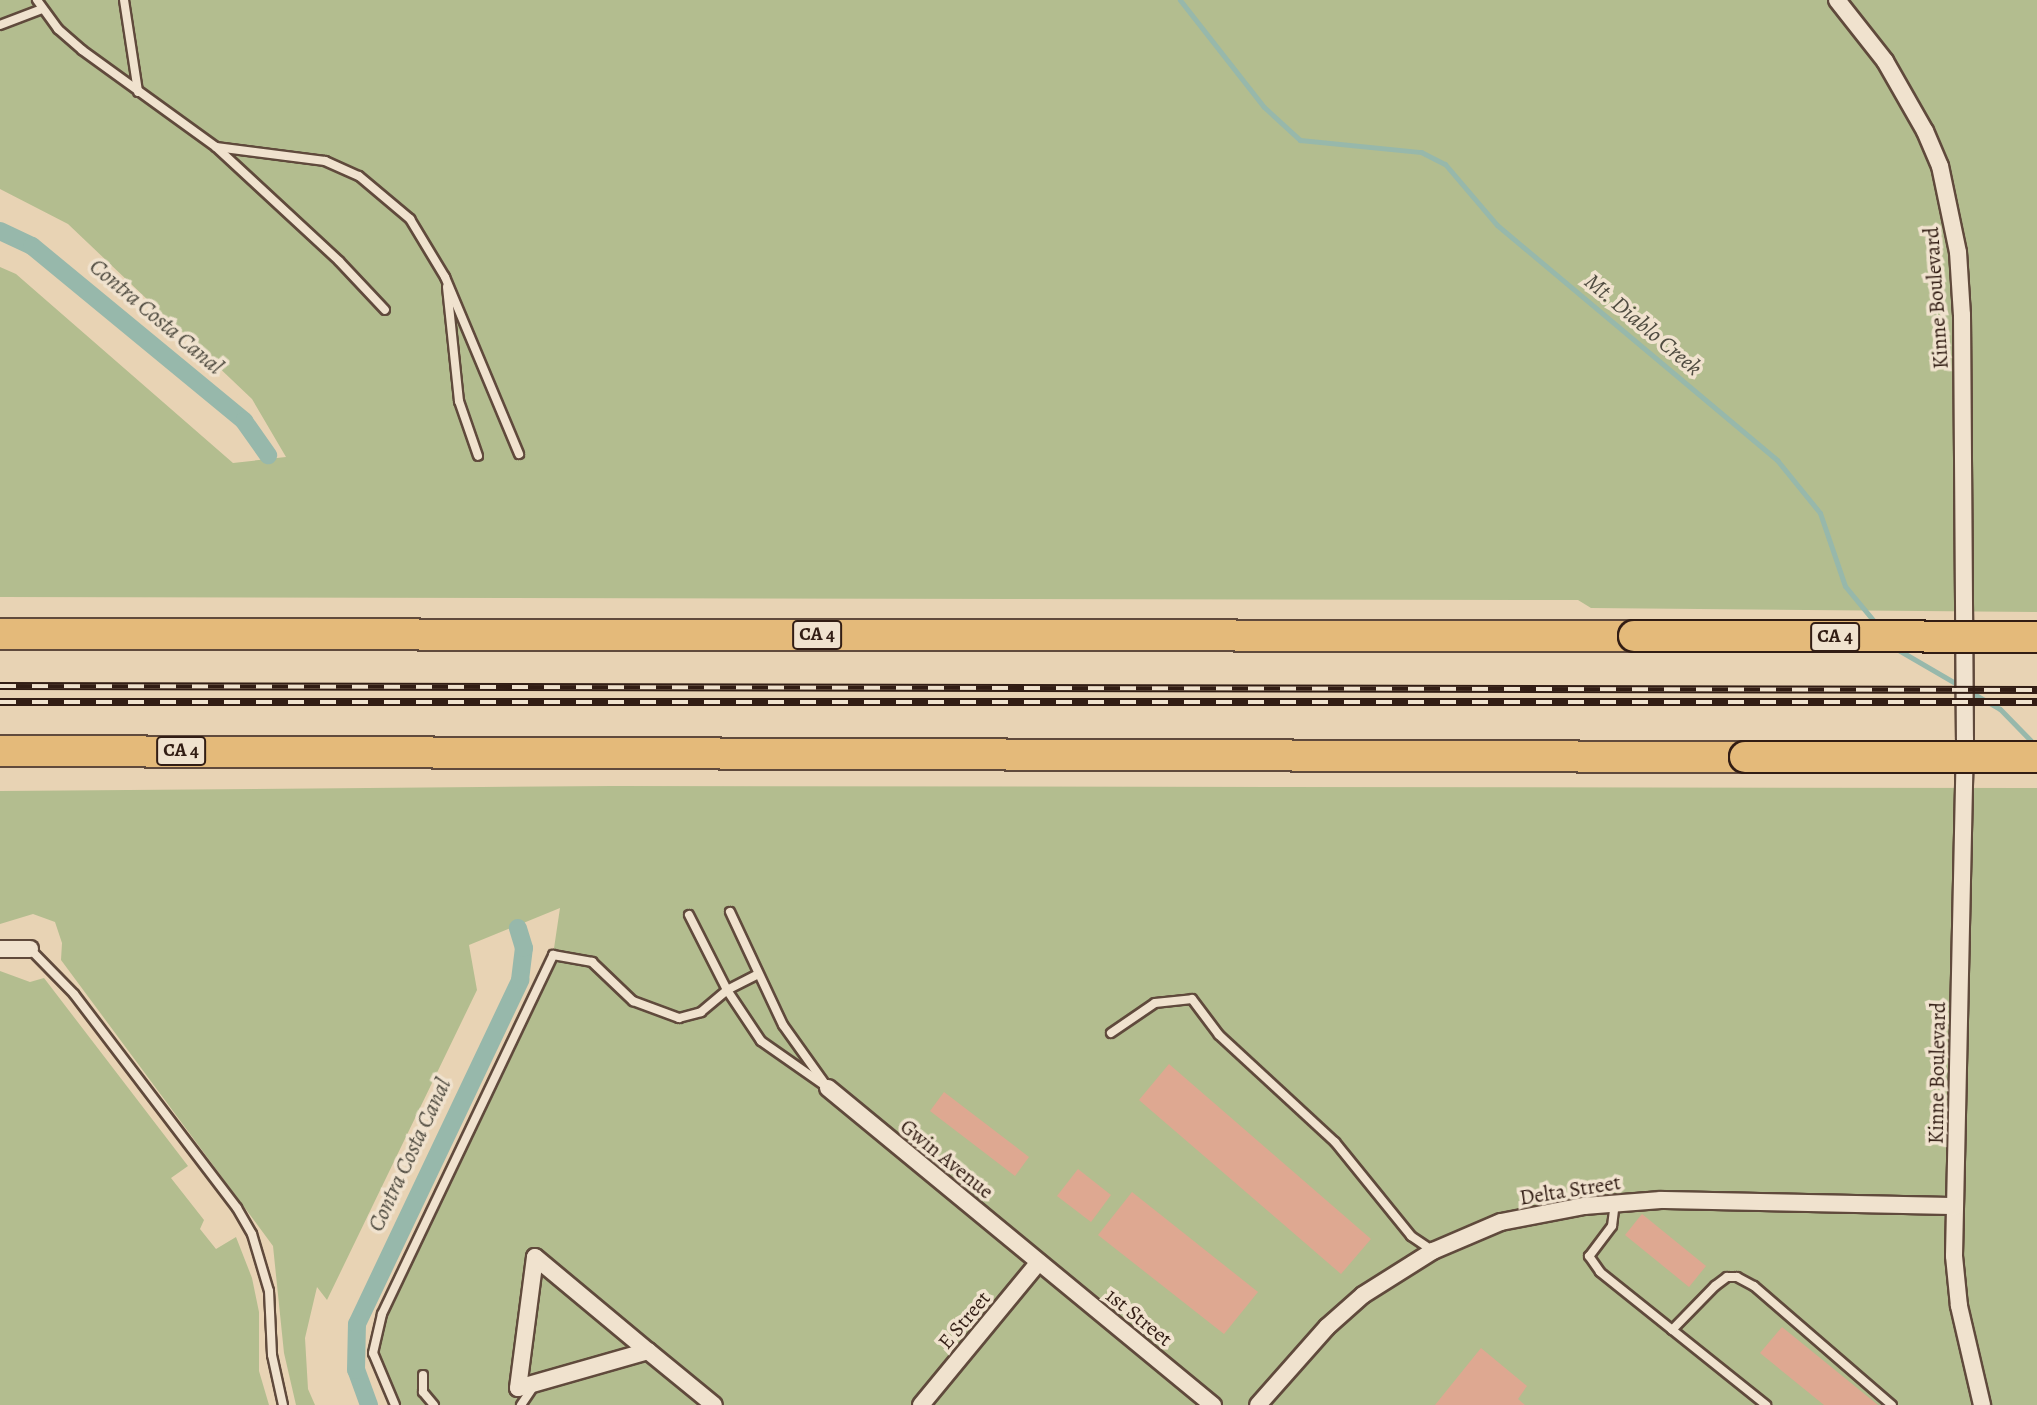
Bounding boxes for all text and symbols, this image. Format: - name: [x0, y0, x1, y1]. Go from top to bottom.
- street label: Kinne Boulevard: [1918, 226, 1954, 370]
- water label: Contra Costa Canal: [84, 253, 228, 381]
- water label: Mt. Diablo Creek: [1579, 268, 1707, 382]
- road number: CA 4: [791, 620, 843, 650]
- road number: CA 4: [1809, 622, 1861, 652]
- road number: CA 4: [155, 736, 207, 766]
- street label: Kinne Boulevard: [1923, 1002, 1951, 1144]
- water label: Contra Costa Canal: [362, 1074, 458, 1236]
- street label: Gwin Avenue: [895, 1114, 999, 1204]
- street label: Delta Street: [1518, 1170, 1622, 1210]
- street label: 1st Street: [1101, 1283, 1177, 1351]
- street label: E Street: [932, 1286, 996, 1354]

